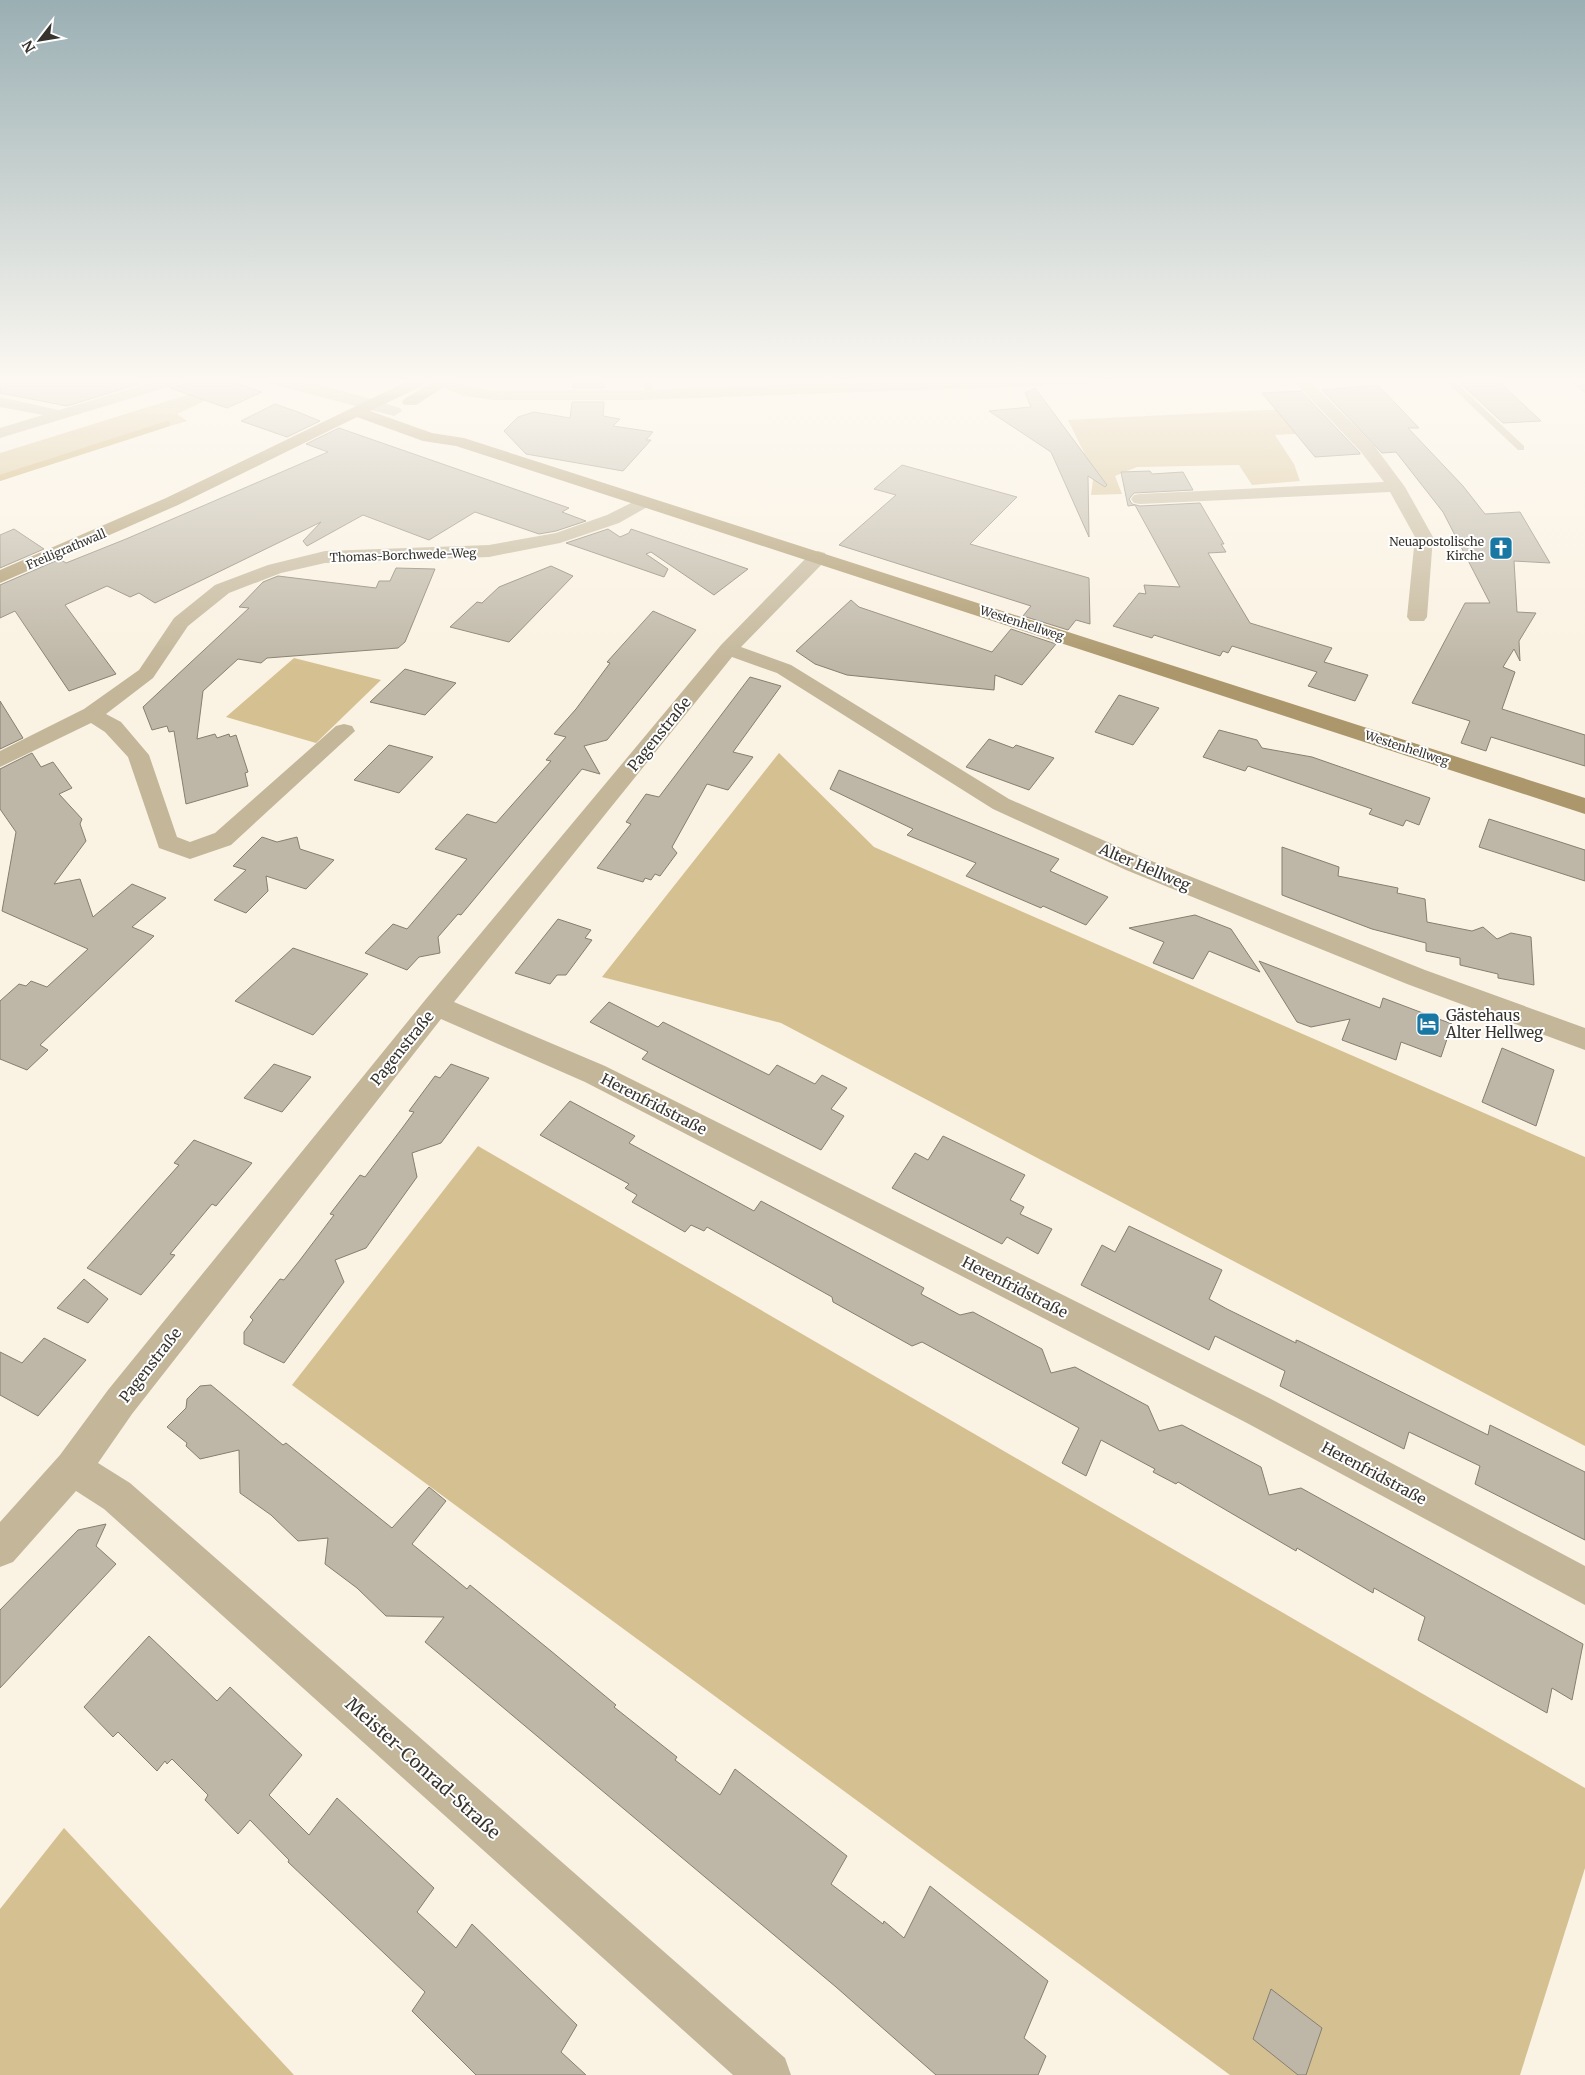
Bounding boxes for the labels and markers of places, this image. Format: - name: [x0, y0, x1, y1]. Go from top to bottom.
- place label: Neuapostolische Kirche: [1389, 534, 1484, 563]
- church icon: Neuapostolische Kirche: [1488, 535, 1514, 561]
- place label: Gästehaus Alter Hellweg: [1445, 1006, 1543, 1042]
- hotel icon: Gästehaus Alter Hellweg: [1415, 1011, 1441, 1037]

